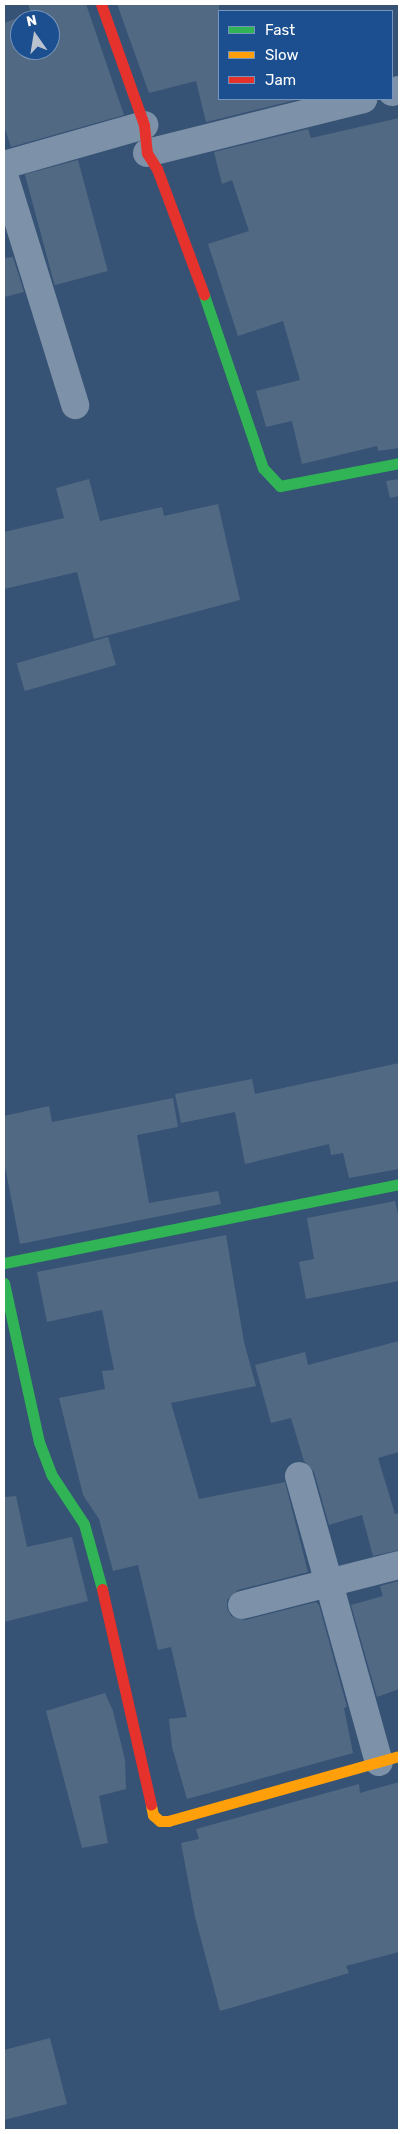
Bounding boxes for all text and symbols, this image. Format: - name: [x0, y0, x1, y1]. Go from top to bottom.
- north arrow: [10, 10, 60, 60]
- legend: [218, 10, 393, 100]
- text: N: [25, 11, 39, 30]
- text: Fast: [265, 21, 295, 39]
- text: Slow: [265, 46, 298, 64]
- text: Jam: [265, 71, 296, 89]

